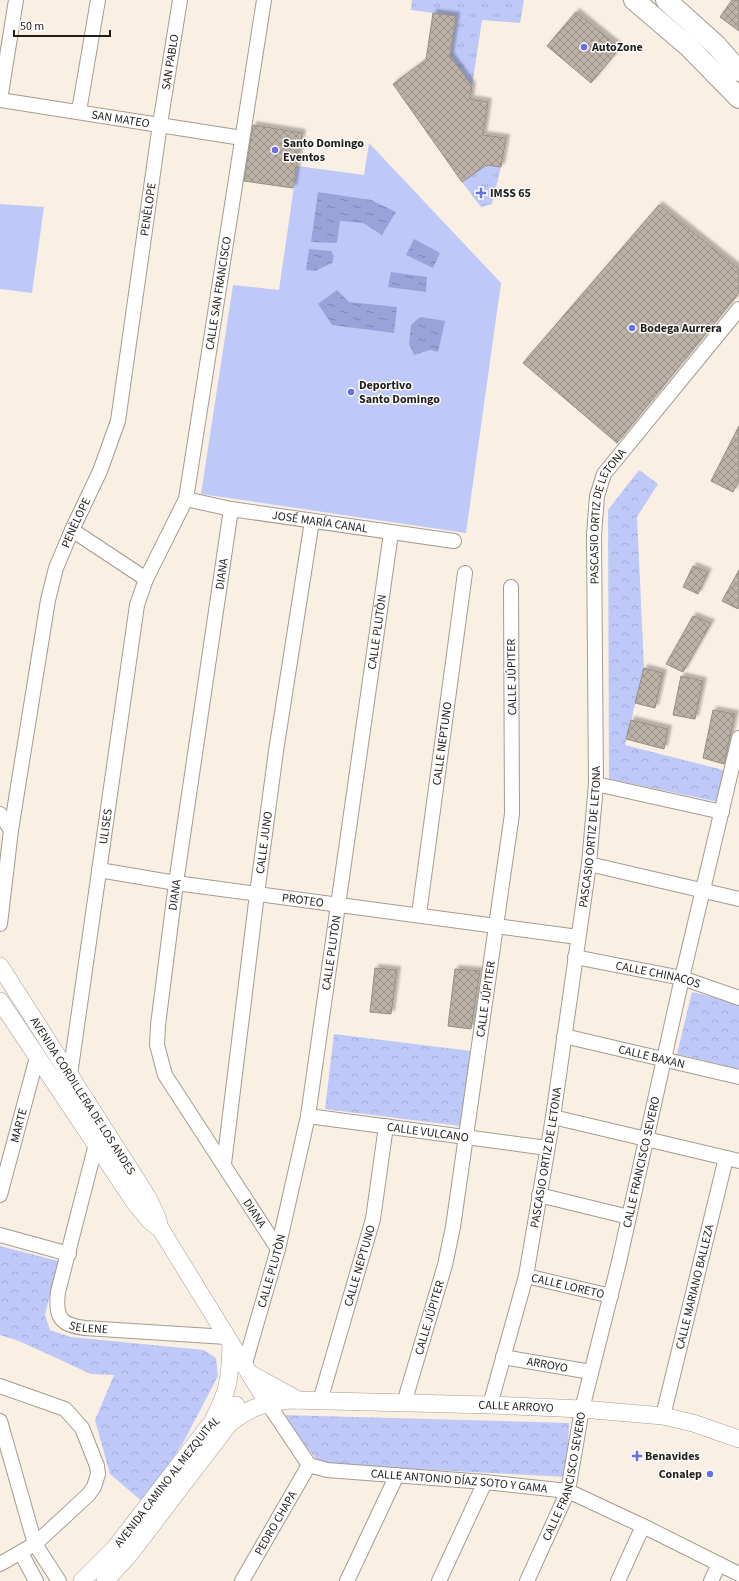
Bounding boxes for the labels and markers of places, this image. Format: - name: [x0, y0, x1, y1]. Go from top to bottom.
- place label: AutoZone: [591, 39, 643, 56]
- marker: AutoZone: [579, 42, 589, 52]
- place label: Santo Domingo Eventos: [283, 135, 364, 166]
- marker: Santo Domingo Eventos: [270, 145, 280, 155]
- place label: IMSS 65: [490, 185, 531, 202]
- marker: IMSS 65: [475, 187, 487, 199]
- place label: Bodega Aurrera: [640, 320, 722, 337]
- marker: Bodega Aurrera: [627, 323, 637, 333]
- place label: Deportivo Santo Domingo: [359, 377, 440, 408]
- marker: Deportivo Santo Domingo: [346, 387, 356, 397]
- place label: Benavides: [645, 1448, 700, 1465]
- marker: Benavides: [632, 1451, 642, 1461]
- place label: Conalep: [659, 1466, 702, 1483]
- marker: Conalep: [705, 1469, 715, 1479]

